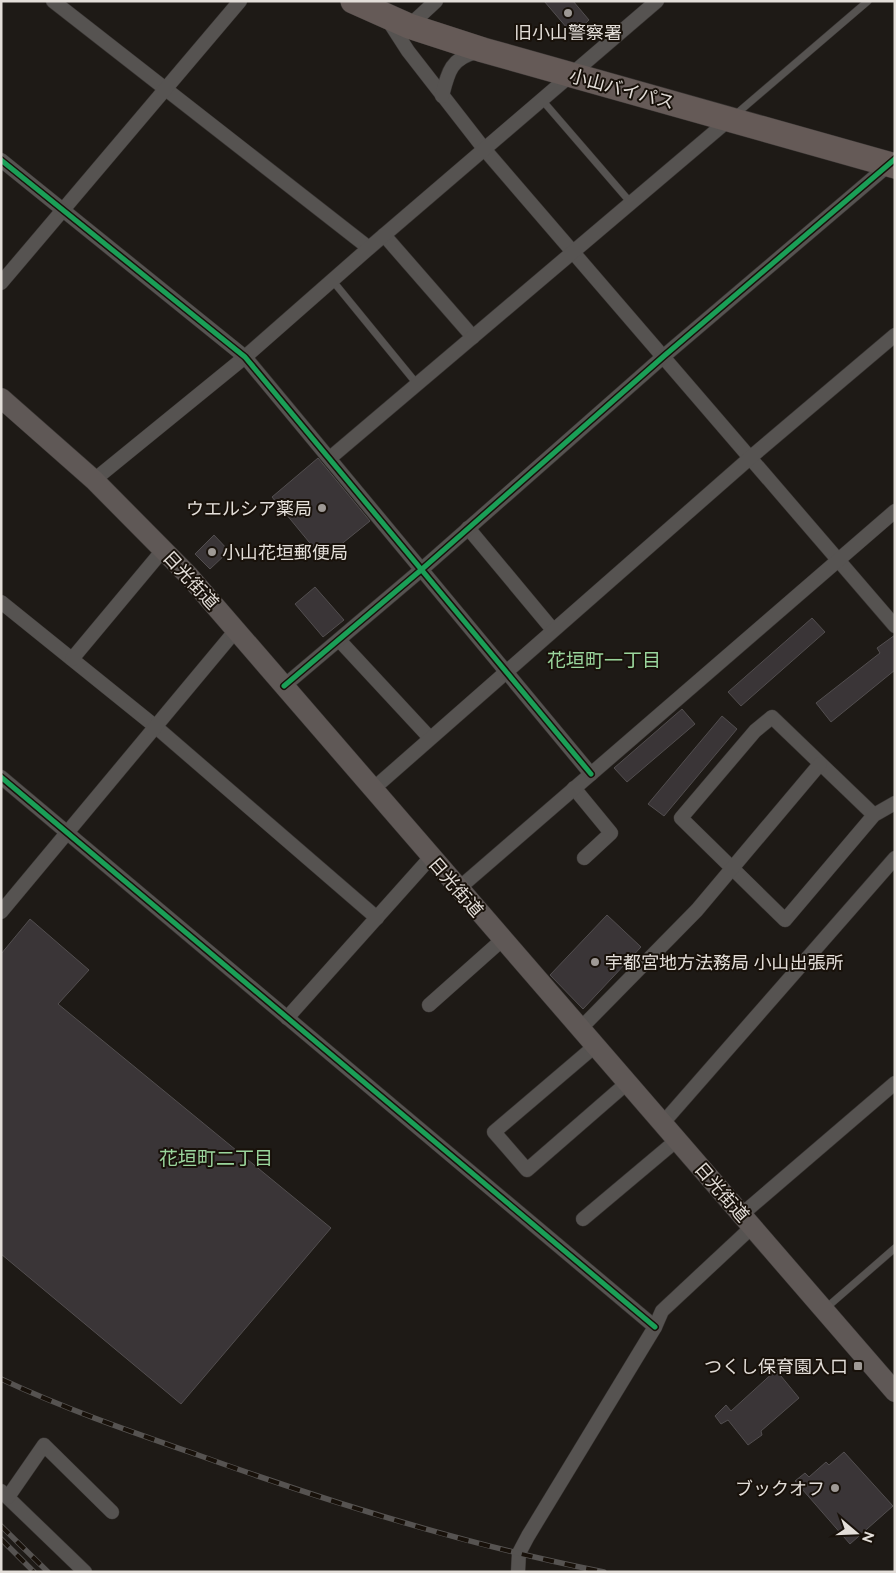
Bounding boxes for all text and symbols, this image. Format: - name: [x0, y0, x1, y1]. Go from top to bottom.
- marker: 旧小山警察署: [562, 7, 574, 19]
- place label: 旧小山警察署: [514, 22, 622, 43]
- street label: 小山バイパス: [567, 65, 677, 113]
- place label: ウエルシア薬局: [186, 498, 312, 519]
- marker: ウエルシア薬局: [316, 502, 328, 514]
- place label: 小山花垣郵便局: [222, 542, 348, 563]
- marker: 小山花垣郵便局: [206, 546, 218, 558]
- street label: 日光街道: [159, 547, 223, 613]
- district label: 花垣町一丁目: [547, 649, 661, 671]
- street label: 日光街道: [424, 853, 488, 921]
- place label: 宇都宮地方法務局 小山出張所: [605, 952, 844, 973]
- marker: 宇都宮地方法務局 小山出張所: [589, 956, 601, 968]
- district label: 花垣町二丁目: [159, 1147, 273, 1169]
- street label: 日光街道: [690, 1158, 754, 1226]
- place label: つくし保育園入口: [704, 1356, 848, 1377]
- marker: つくし保育園入口: [852, 1360, 864, 1372]
- place label: ブックオフ: [735, 1478, 825, 1499]
- marker: ブックオフ: [829, 1482, 841, 1494]
- north arrow: [831, 1508, 881, 1558]
- text: N: [859, 1530, 878, 1545]

